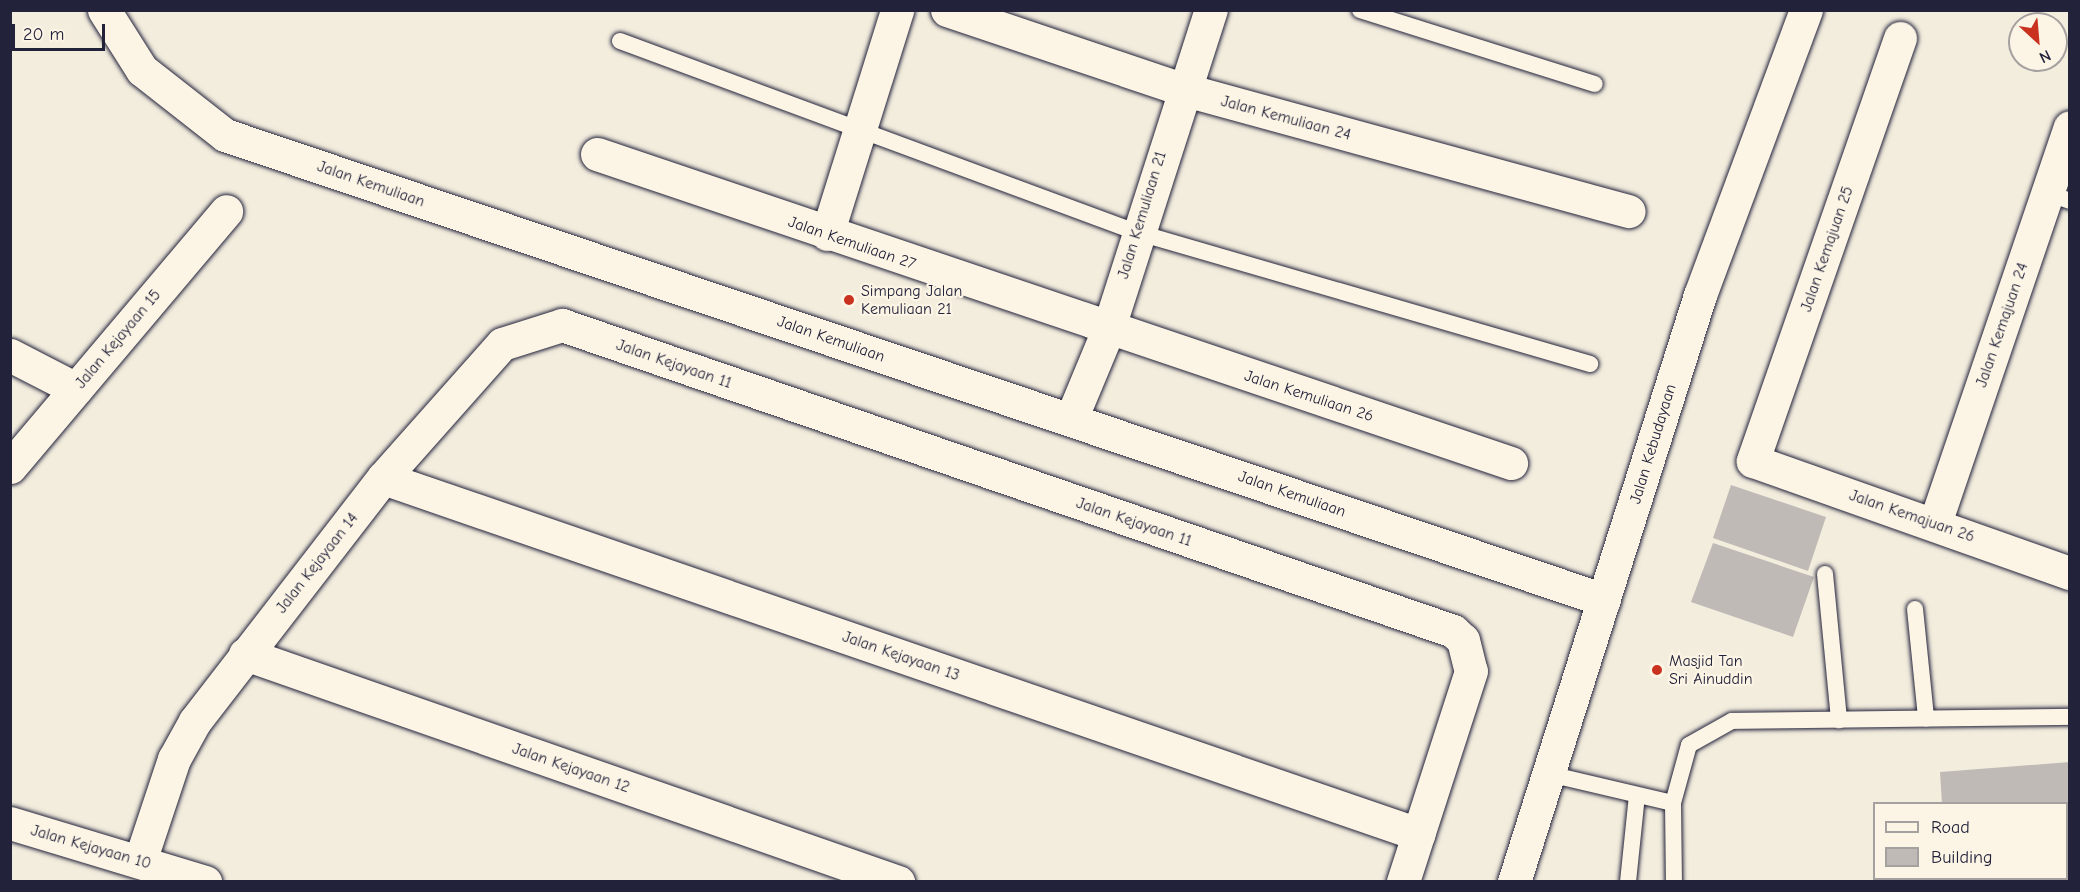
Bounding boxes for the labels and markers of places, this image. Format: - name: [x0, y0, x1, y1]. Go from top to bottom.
- place label: Simpang Jalan Kemuliaan 21: [861, 281, 962, 319]
- marker: Simpang Jalan Kemuliaan 21: [842, 293, 856, 307]
- place label: Masjid Tan Sri Ainuddin: [1669, 651, 1753, 689]
- marker: Masjid Tan Sri Ainuddin: [1650, 663, 1664, 677]

